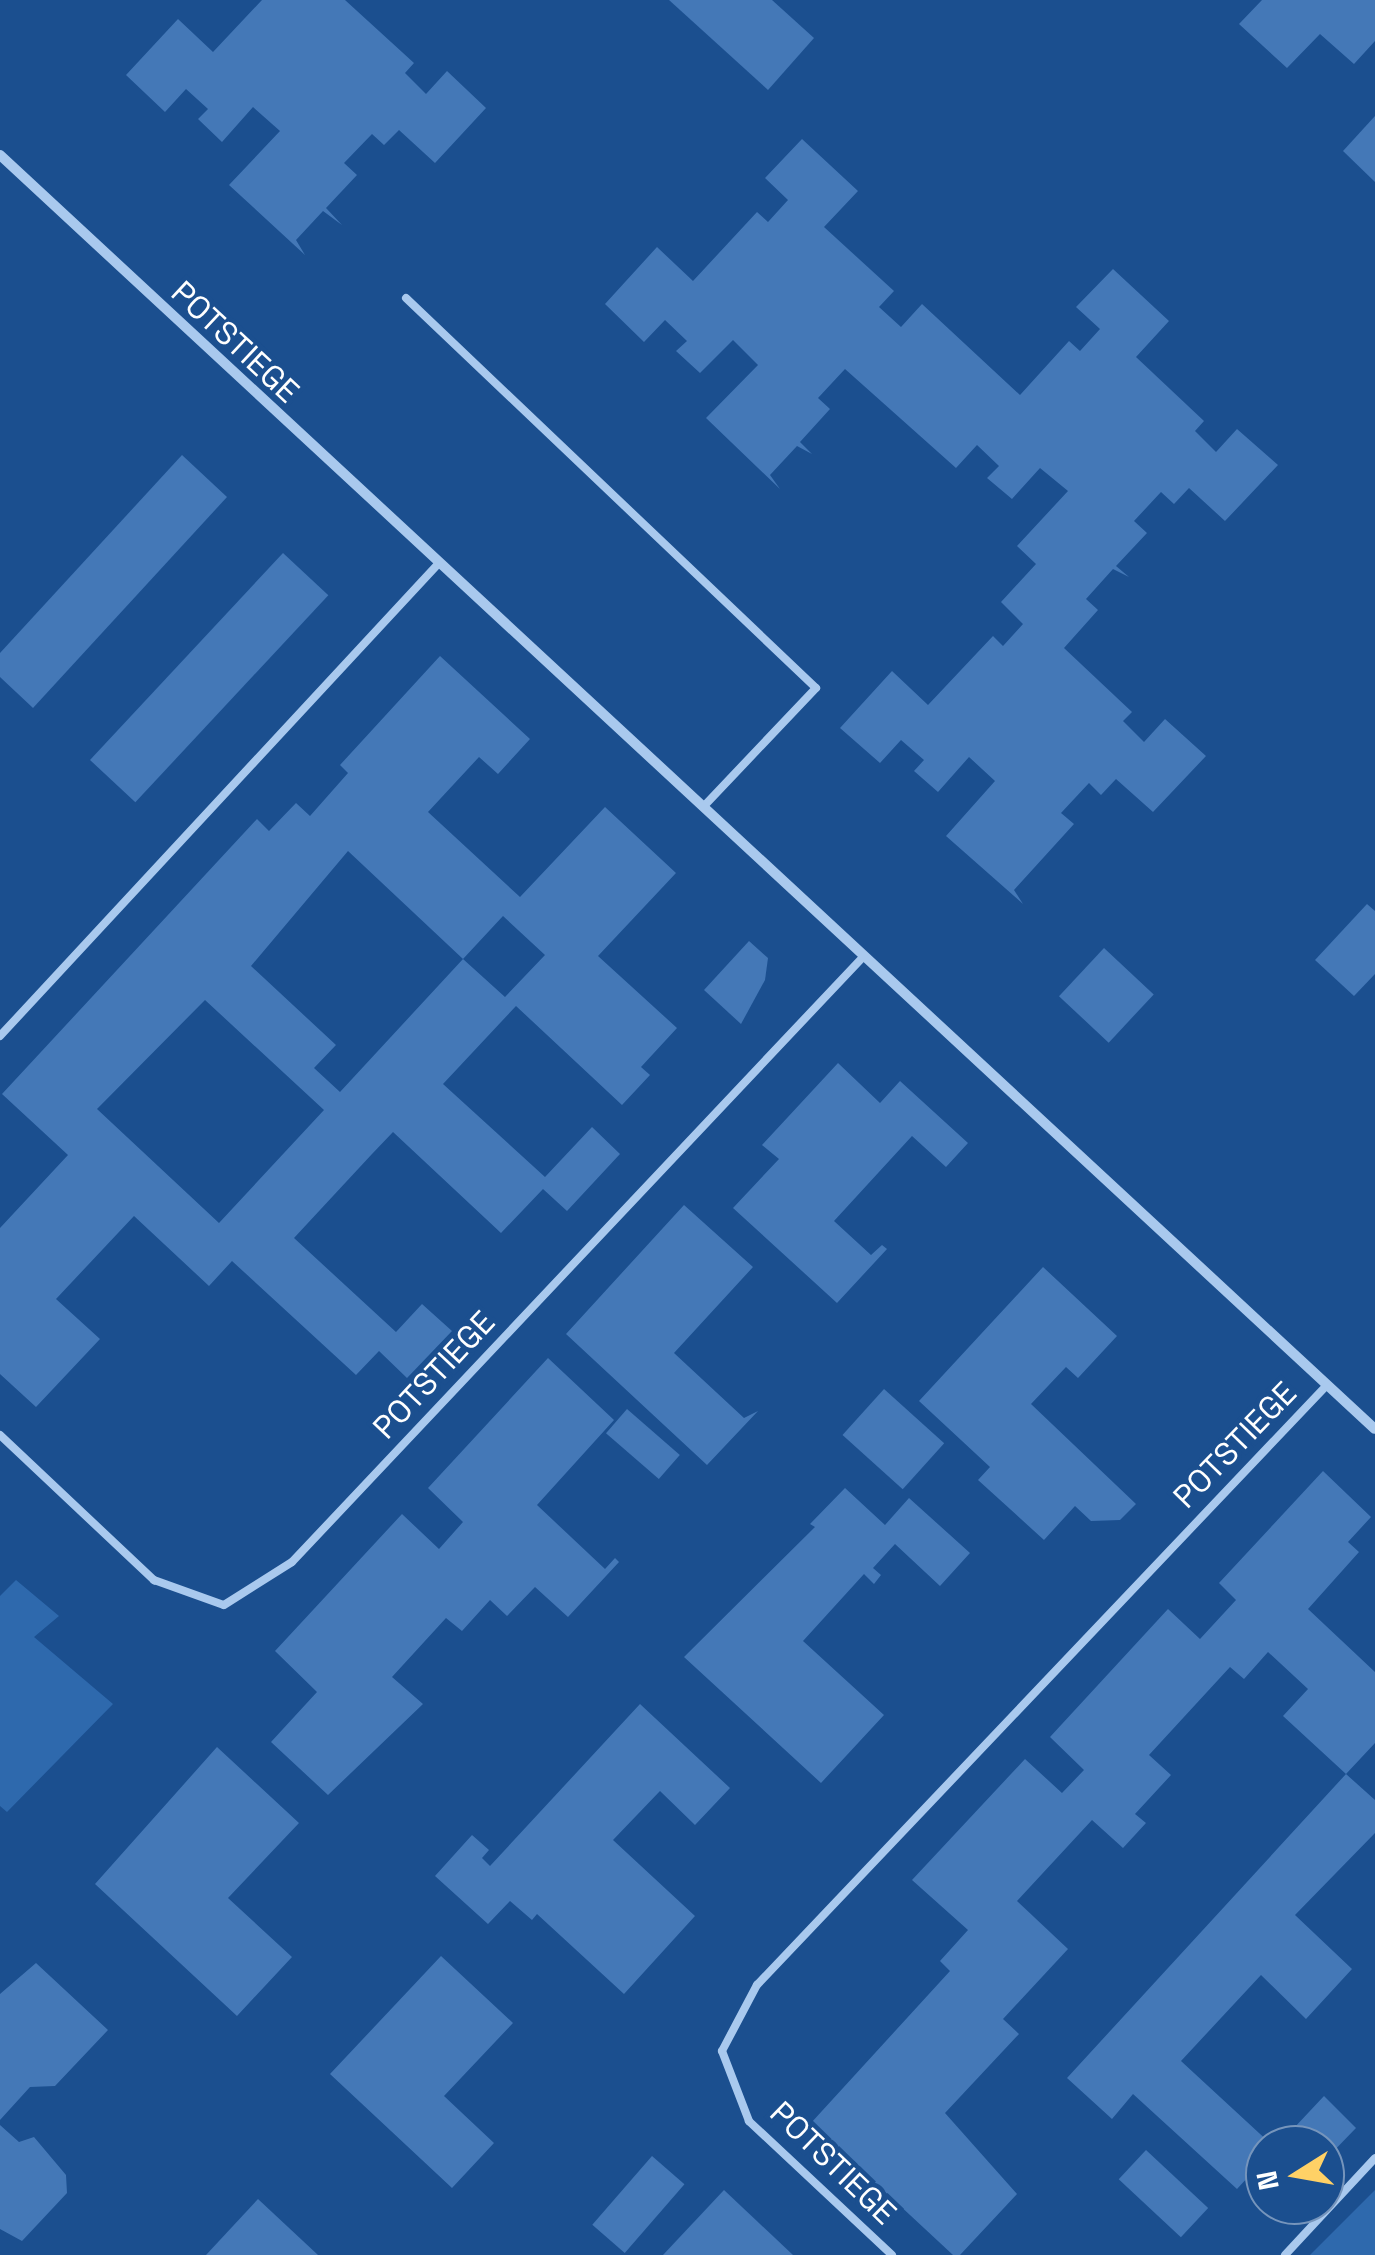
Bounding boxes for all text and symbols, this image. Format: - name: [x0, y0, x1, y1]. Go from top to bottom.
- street label: POTSTIEGE: [163, 273, 307, 411]
- street label: POTSTIEGE: [365, 1303, 503, 1447]
- street label: POTSTIEGE: [1166, 1374, 1304, 1516]
- street label: POTSTIEGE: [762, 2094, 904, 2232]
- north arrow: [1245, 2125, 1345, 2225]
- text: N: [1248, 2168, 1287, 2193]

